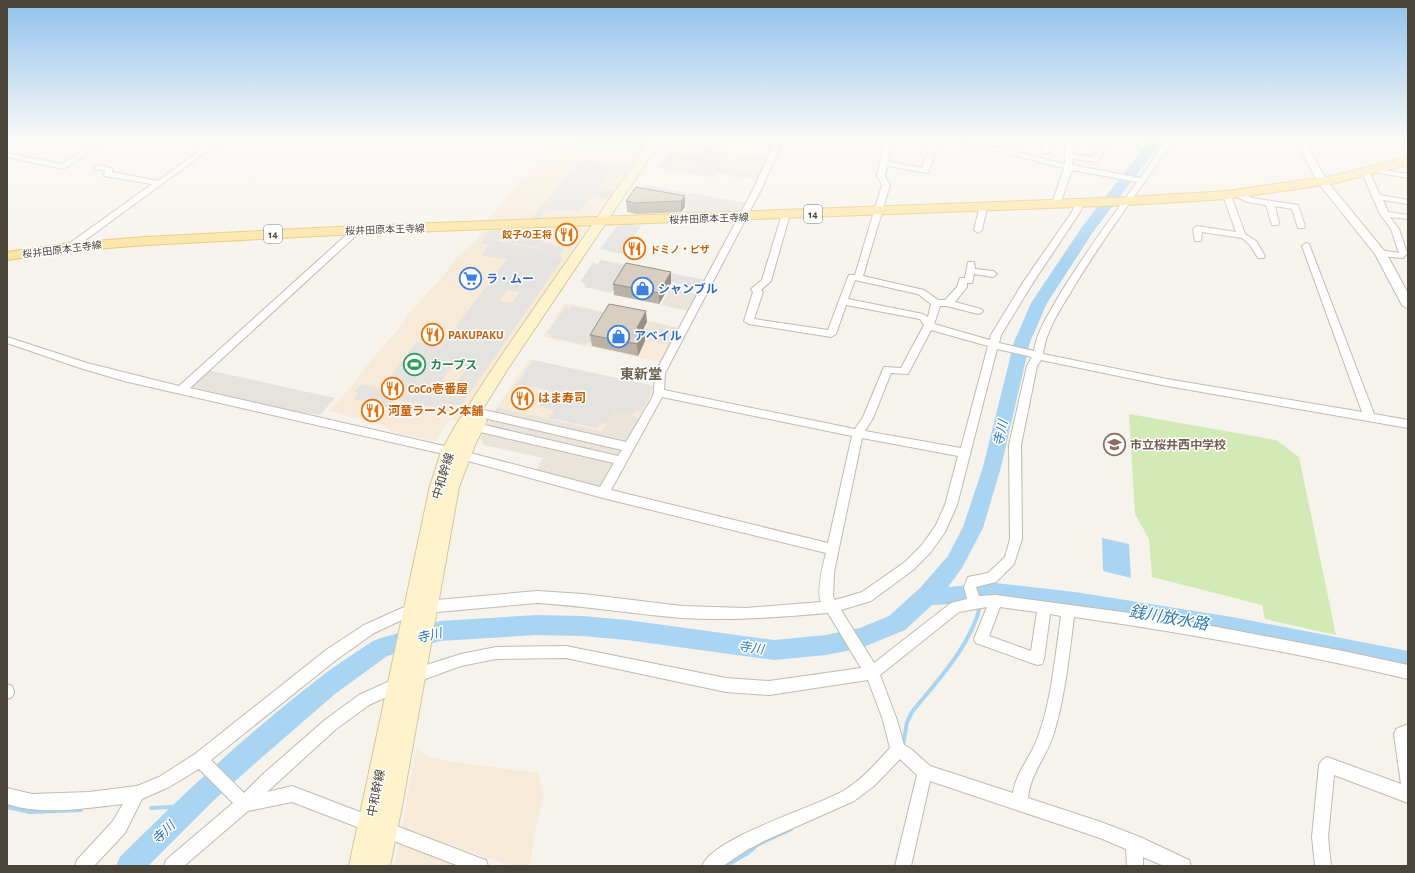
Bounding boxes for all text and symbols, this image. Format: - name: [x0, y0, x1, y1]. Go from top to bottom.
- road number: 14: [804, 205, 822, 223]
- street label: 桜井田原本王寺線: [669, 212, 749, 225]
- restaurant icon: 餃子の王将: [554, 221, 580, 247]
- street label: 桜井田原本王寺線: [345, 223, 425, 236]
- road number: 14: [264, 225, 282, 243]
- place label: 餃子の王将: [502, 229, 552, 240]
- restaurant icon: ドミノ・ピザ: [622, 236, 648, 262]
- street label: 桜井田原本王寺線: [22, 239, 102, 260]
- place label: ドミノ・ピザ: [650, 244, 710, 255]
- supermarket icon: ラ・ムー: [457, 266, 483, 292]
- place label: ラ・ムー: [486, 273, 534, 285]
- shop icon: シャンブル: [630, 276, 656, 302]
- place label: シャンブル: [658, 282, 718, 295]
- restaurant icon: PAKUPAKU: [420, 322, 446, 348]
- shop icon: アベイル: [606, 323, 632, 349]
- place label: PAKUPAKU: [448, 329, 504, 341]
- place label: アベイル: [634, 330, 682, 342]
- sports icon: カーブス: [401, 352, 427, 378]
- place label: カーブス: [430, 358, 477, 371]
- district label: 東新堂: [620, 367, 662, 382]
- restaurant icon: CoCo壱番屋: [379, 376, 405, 402]
- place label: CoCo壱番屋: [408, 382, 468, 395]
- restaurant icon: はま寿司: [509, 385, 535, 411]
- place label: はま寿司: [538, 392, 586, 404]
- restaurant icon: 河童ラーメン本舗: [360, 398, 386, 424]
- place label: 河童ラーメン本舗: [388, 404, 484, 417]
- water label: 寺川: [991, 417, 1011, 447]
- school or university icon: 市立桜井西中学校: [1101, 432, 1127, 458]
- place label: 市立桜井西中学校: [1130, 438, 1226, 451]
- street label: 中和幹線: [429, 451, 456, 501]
- water label: 銭川放水路: [1128, 602, 1212, 633]
- water label: 寺川: [415, 626, 445, 646]
- water label: 寺川: [737, 639, 767, 657]
- street label: 中和幹線: [365, 768, 386, 818]
- water label: 寺川: [150, 817, 179, 847]

